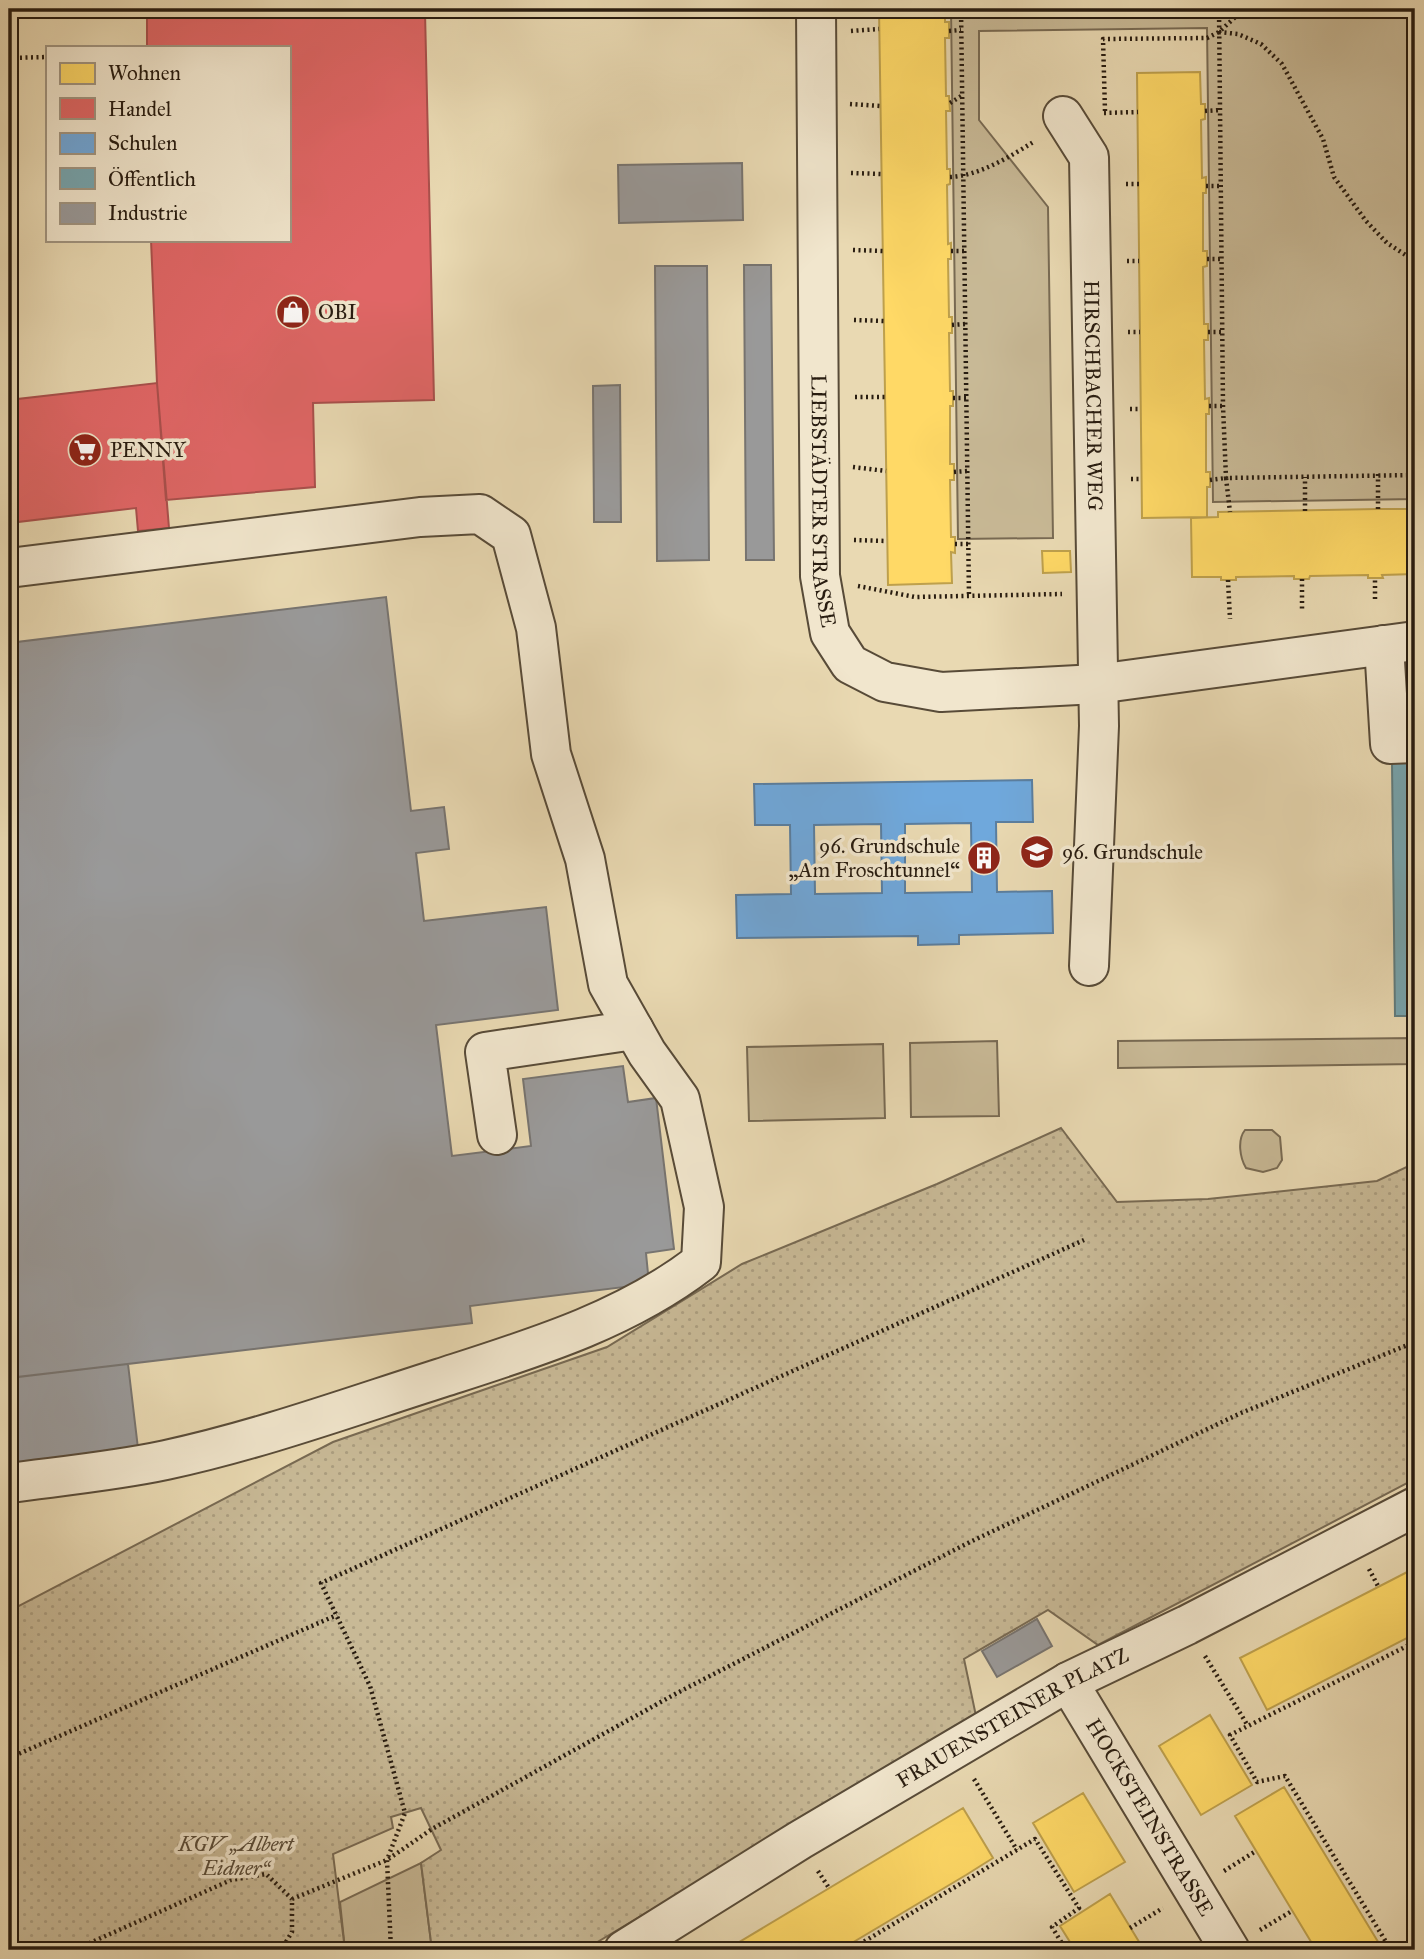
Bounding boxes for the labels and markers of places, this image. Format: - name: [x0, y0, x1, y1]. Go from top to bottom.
- shop icon: OBI: [274, 293, 312, 331]
- place label: OBI: [318, 299, 357, 325]
- supermarket icon: PENNY: [66, 431, 104, 469]
- place label: PENNY: [110, 437, 187, 463]
- place label: 96. Grundschule „Am Froschtunnel“: [788, 833, 960, 883]
- school or university icon: 96. Grundschule: [1018, 833, 1056, 871]
- building icon: 96. Grundschule „Am Froschtunnel“: [965, 839, 1003, 877]
- place label: 96. Grundschule: [1062, 839, 1203, 865]

